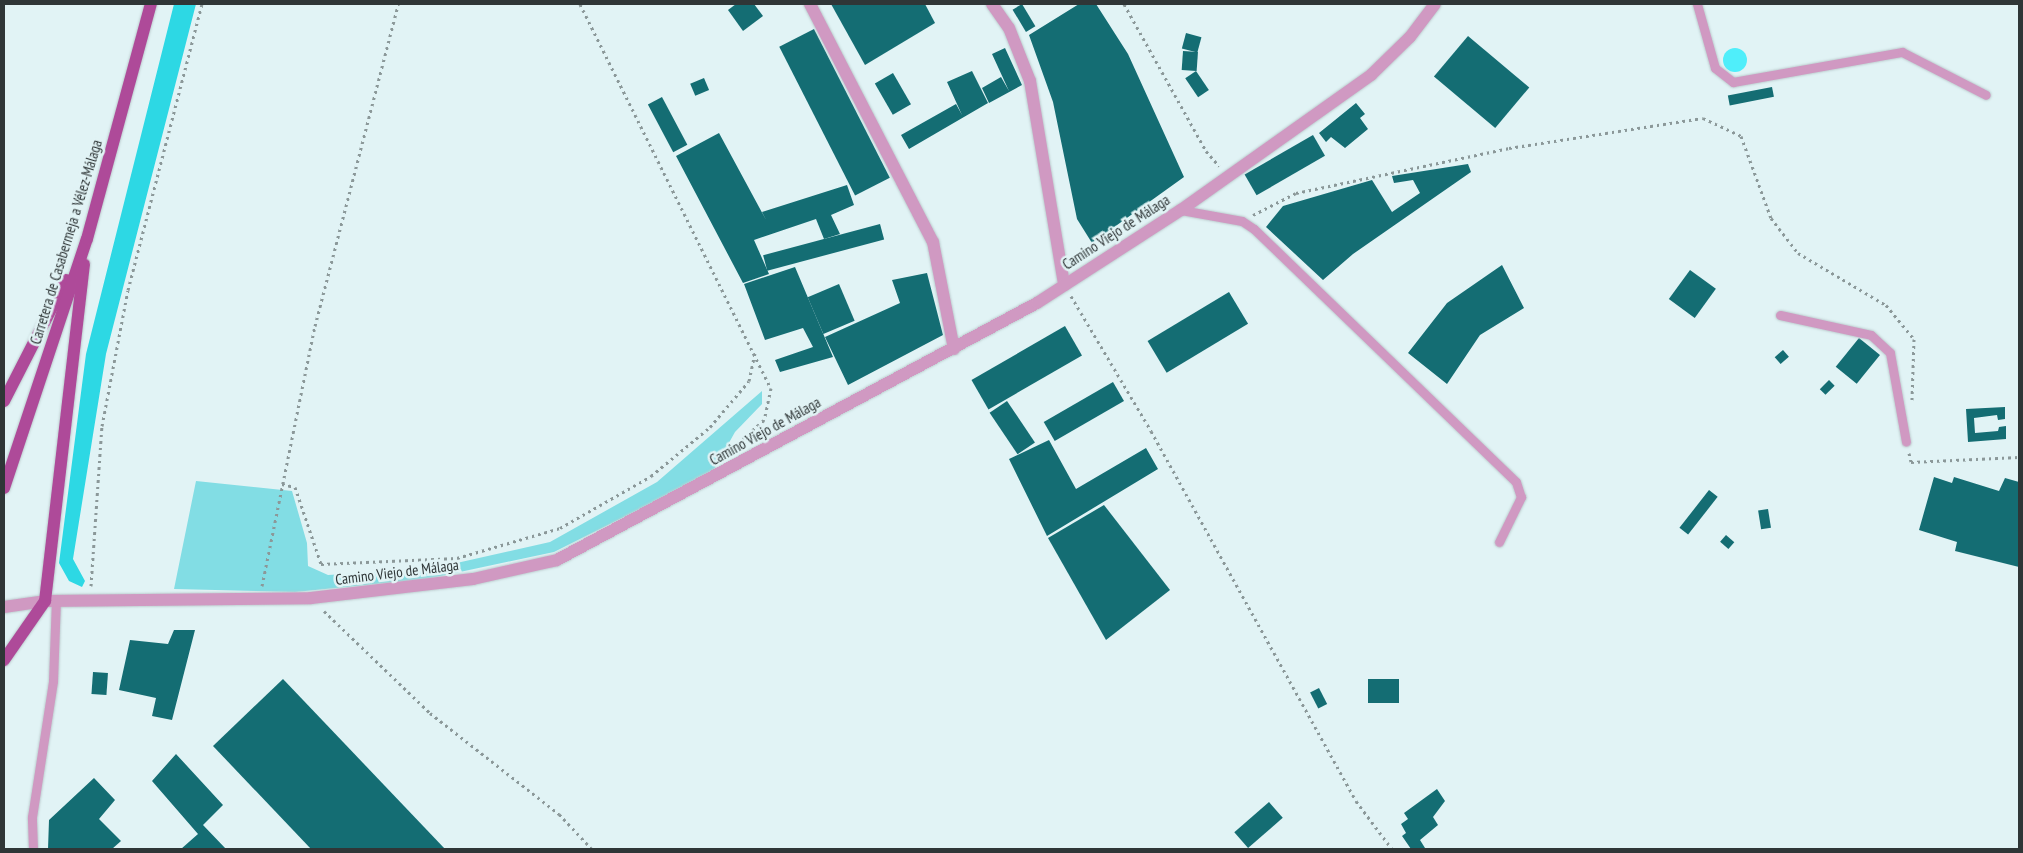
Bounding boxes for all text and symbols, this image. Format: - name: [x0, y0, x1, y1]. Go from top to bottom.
- street label: Carretera de Casabermeja a Vélez-Málaga: [26, 137, 106, 347]
- street label: Camino Viejo de Málaga: [1059, 191, 1173, 273]
- street label: Camino Viejo de Málaga: [706, 393, 824, 469]
- street label: Camino Viejo de Málaga: [334, 555, 460, 589]

